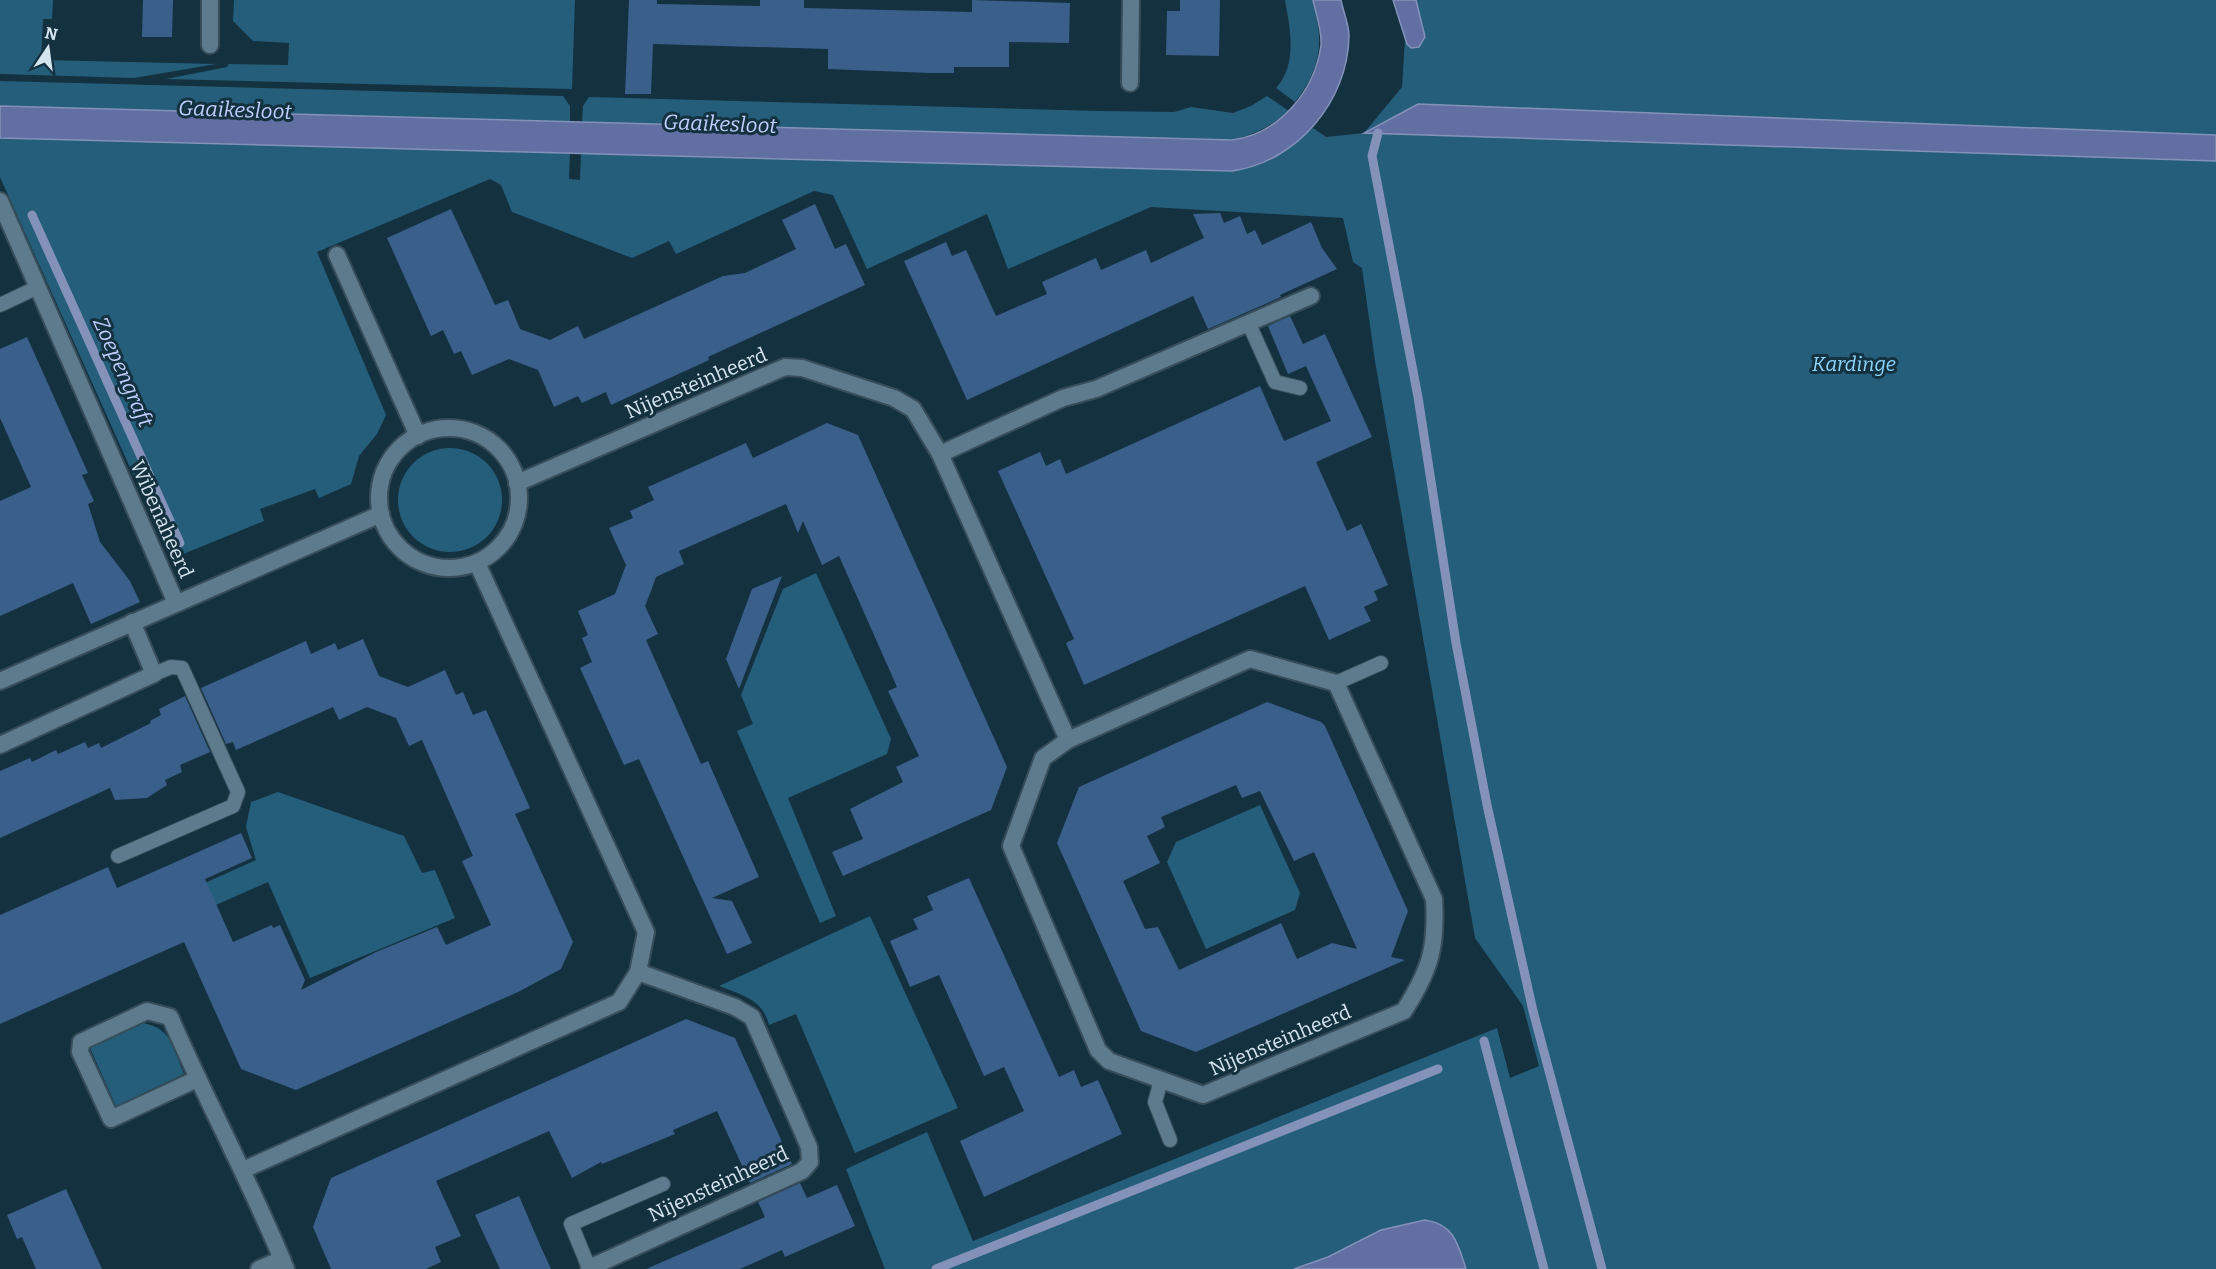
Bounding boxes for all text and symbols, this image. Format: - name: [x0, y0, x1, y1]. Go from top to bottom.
- north arrow: [18, 18, 78, 78]
- text: N: [43, 23, 59, 45]
- water label: Gaaikesloot: [178, 95, 293, 125]
- water label: Gaaikesloot: [663, 109, 778, 139]
- water label: Zoepengraft: [87, 313, 159, 431]
- street label: Nijensteinheerd: [622, 342, 771, 425]
- park label: Kardinge: [1812, 352, 1896, 376]
- street label: Wibenaheerd: [125, 456, 199, 582]
- street label: Nijensteinheerd: [1206, 999, 1355, 1082]
- street label: Nijensteinheerd: [644, 1141, 792, 1228]

